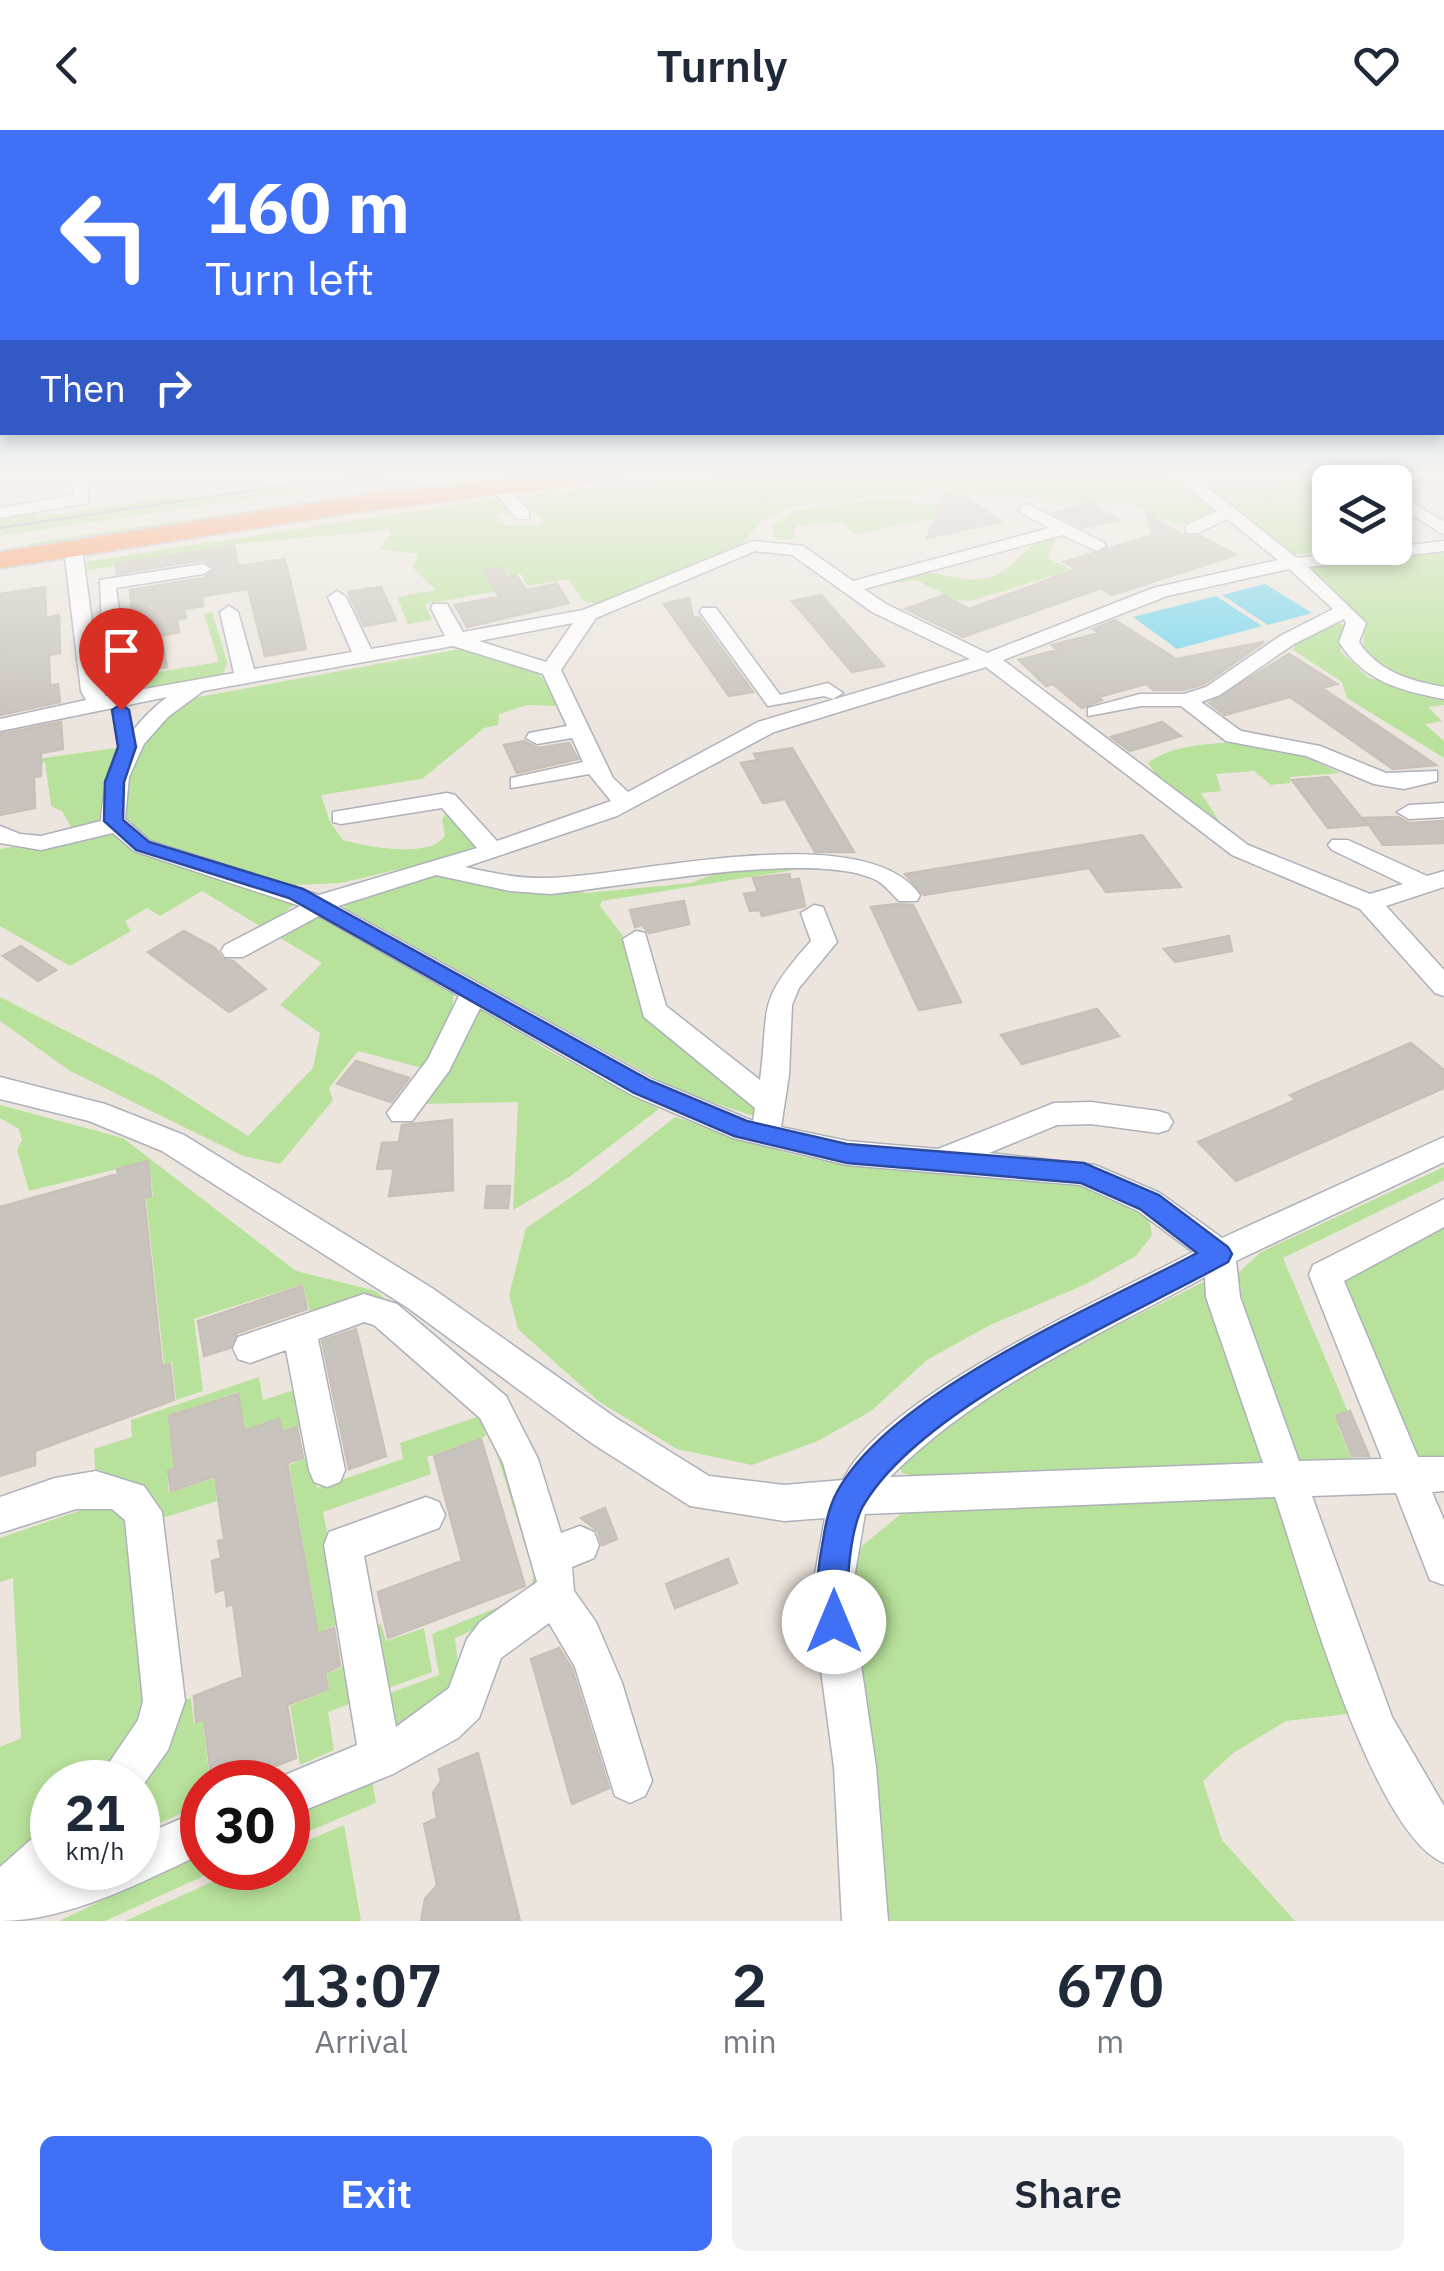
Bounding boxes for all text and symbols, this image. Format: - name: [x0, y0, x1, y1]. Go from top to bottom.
- text: Turnly: [656, 36, 788, 94]
- icon: back: [40, 38, 95, 93]
- icon: heart: [1349, 38, 1404, 93]
- text: 160 m: [205, 161, 410, 252]
- icon: left: [40, 170, 170, 300]
- text: Turn left: [205, 249, 374, 307]
- icon: right: [146, 360, 201, 415]
- text: Then: [40, 363, 126, 412]
- map controls: [1312, 465, 1412, 565]
- button: layers: [1312, 465, 1412, 565]
- pin: [79, 608, 164, 711]
- icon: arrive: [94, 623, 149, 678]
- position arrow: [782, 1570, 886, 1674]
- speed limit sign: 30: [180, 1760, 310, 1890]
- text: 21: [65, 1780, 125, 1845]
- text: km/h: [66, 1834, 124, 1867]
- text: 13:07: [280, 1945, 443, 2024]
- text: 2: [732, 1945, 768, 2024]
- text: 670: [1056, 1945, 1164, 2024]
- text: Arrival: [315, 2020, 408, 2062]
- text: min: [722, 2020, 777, 2062]
- text: m: [1096, 2020, 1124, 2062]
- button: Exit: [40, 2136, 712, 2251]
- button: Share: [732, 2136, 1404, 2251]

